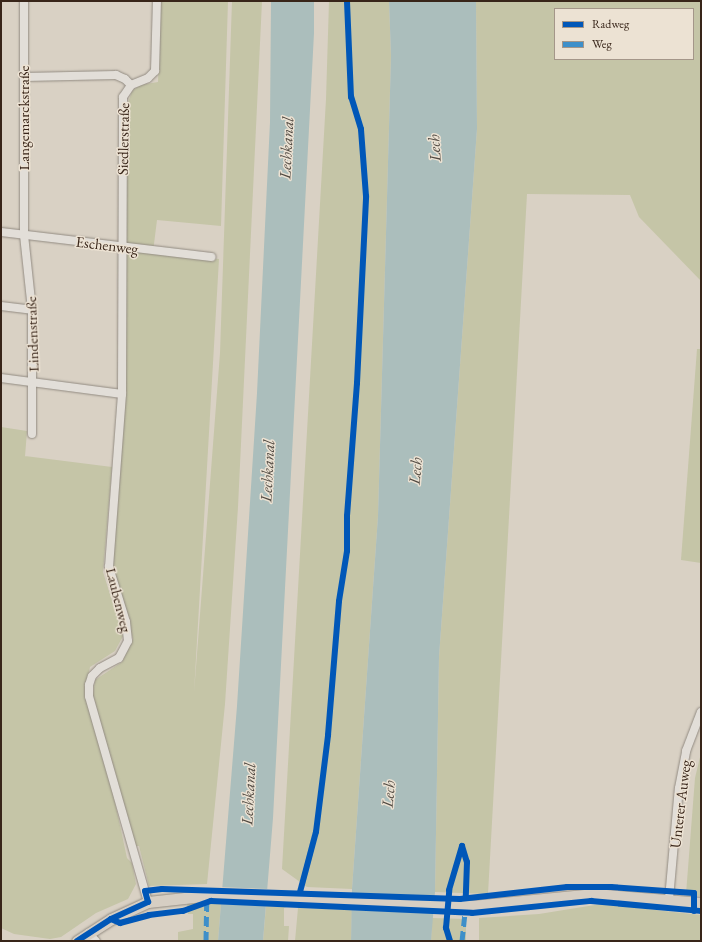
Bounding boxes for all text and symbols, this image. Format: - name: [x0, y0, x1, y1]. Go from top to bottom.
- legend: [554, 8, 694, 60]
- text: Radweg: [592, 16, 629, 32]
- text: Weg: [592, 36, 612, 52]
- street label: Langemarckstraße: [15, 66, 33, 170]
- street label: Siedlerstraße: [113, 103, 133, 175]
- water label: Lechkanal: [276, 116, 298, 180]
- water label: Lech: [424, 134, 446, 162]
- street label: Eschenweg: [75, 232, 139, 258]
- street label: Lindenstraße: [22, 296, 42, 372]
- water label: Lechkanal: [257, 439, 279, 503]
- water label: Lech: [405, 457, 427, 485]
- street label: Laubenweg: [102, 566, 136, 634]
- street label: Unterer Auweg: [666, 759, 694, 849]
- water label: Lechkanal: [238, 762, 260, 826]
- water label: Lech: [378, 780, 400, 808]

